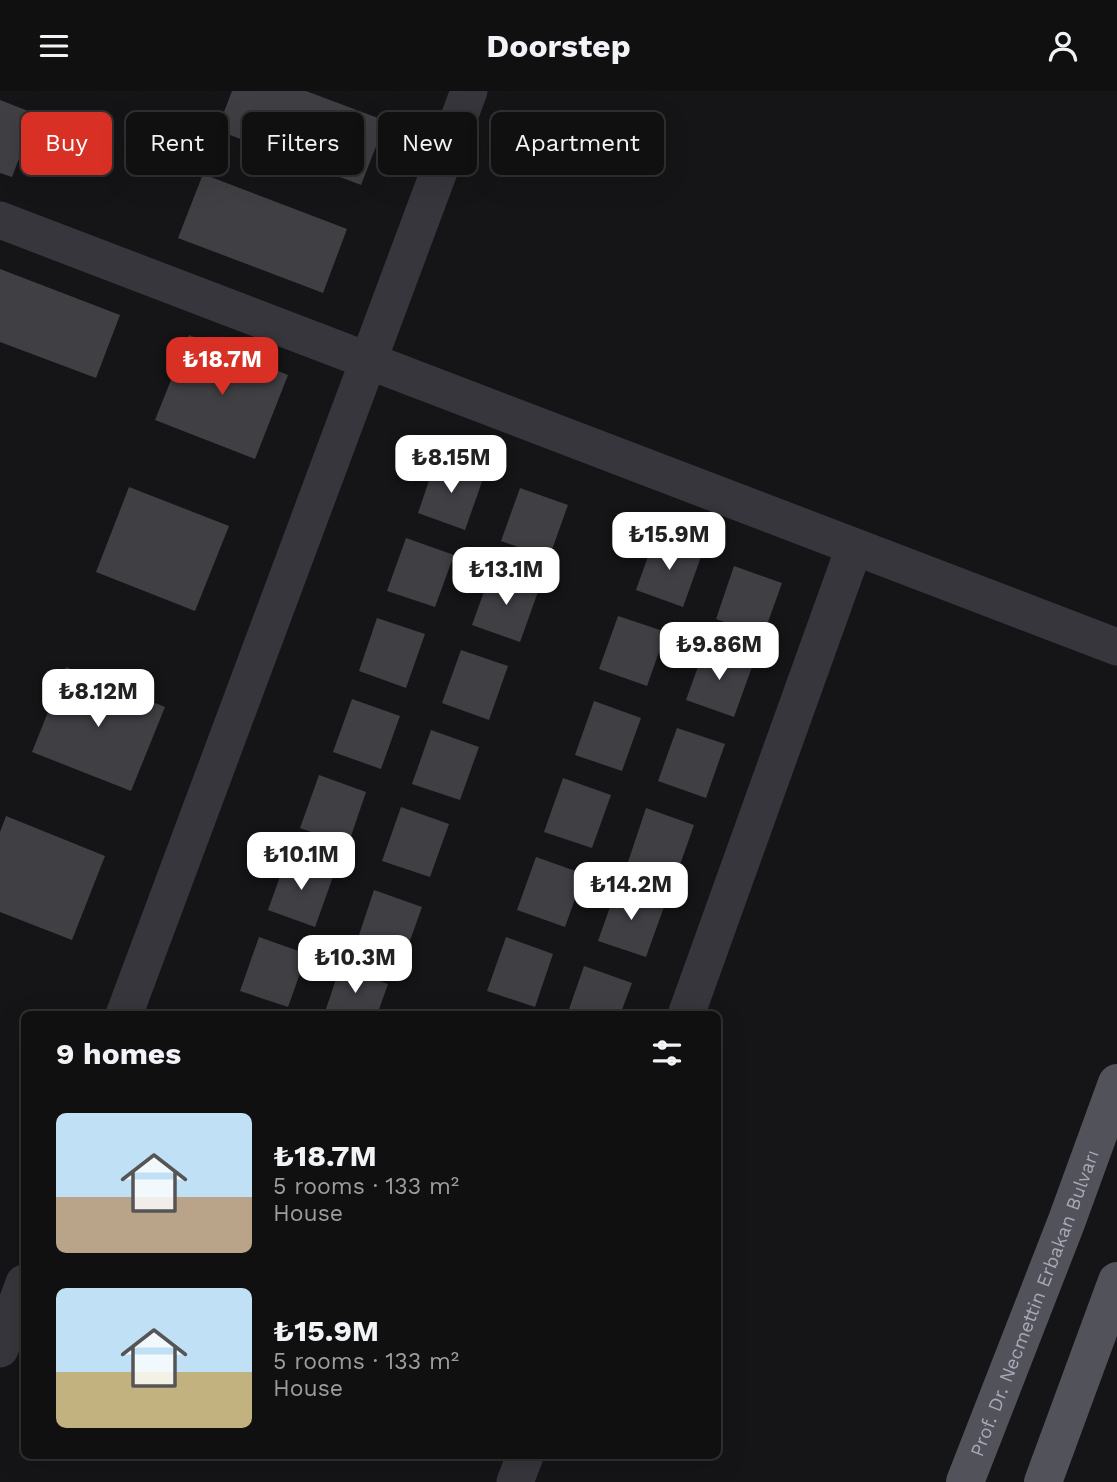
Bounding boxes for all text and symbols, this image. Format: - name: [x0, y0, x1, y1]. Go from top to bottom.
- icon: menu: [35, 27, 73, 65]
- text: Doorstep: [486, 27, 631, 65]
- icon: person: [1044, 27, 1082, 65]
- chip: Buy: [21, 112, 112, 175]
- chip: Rent: [126, 112, 228, 175]
- chip: Filters: [242, 112, 364, 175]
- chip: New: [378, 112, 477, 175]
- chip: Apartment: [491, 112, 664, 175]
- pin: ₺18.7M: [165, 337, 279, 397]
- text: ₺18.7M: [182, 346, 262, 373]
- pin: ₺8.15M: [394, 435, 508, 495]
- text: ₺8.15M: [411, 444, 491, 471]
- pin: ₺15.9M: [612, 512, 726, 572]
- text: ₺15.9M: [628, 521, 710, 548]
- pin: ₺13.1M: [449, 547, 563, 607]
- text: ₺13.1M: [468, 556, 544, 583]
- pin: ₺9.86M: [662, 623, 776, 682]
- text: ₺9.86M: [676, 631, 762, 658]
- pin: ₺8.12M: [41, 669, 155, 729]
- text: ₺8.12M: [58, 678, 138, 705]
- pin: ₺10.1M: [244, 833, 358, 892]
- text: ₺10.1M: [263, 841, 339, 868]
- pin: ₺14.2M: [574, 863, 688, 922]
- text: ₺14.2M: [590, 871, 672, 898]
- pin: ₺10.3M: [298, 935, 412, 995]
- text: ₺10.3M: [314, 944, 396, 971]
- icon: filters: [648, 1034, 686, 1072]
- text: 9 homes: [56, 1036, 181, 1071]
- text: ₺18.7M: [273, 1138, 377, 1173]
- icon: home: [112, 1141, 196, 1225]
- street label: Prof. Dr. Necmettin Erbakan Bulvarı: [965, 1147, 1104, 1460]
- text: 5 rooms · 133 m²: [273, 1173, 459, 1200]
- text: House: [273, 1200, 343, 1227]
- text: ₺15.9M: [273, 1313, 379, 1348]
- icon: home: [112, 1316, 196, 1400]
- text: 5 rooms · 133 m²: [273, 1348, 459, 1375]
- text: House: [273, 1375, 343, 1402]

